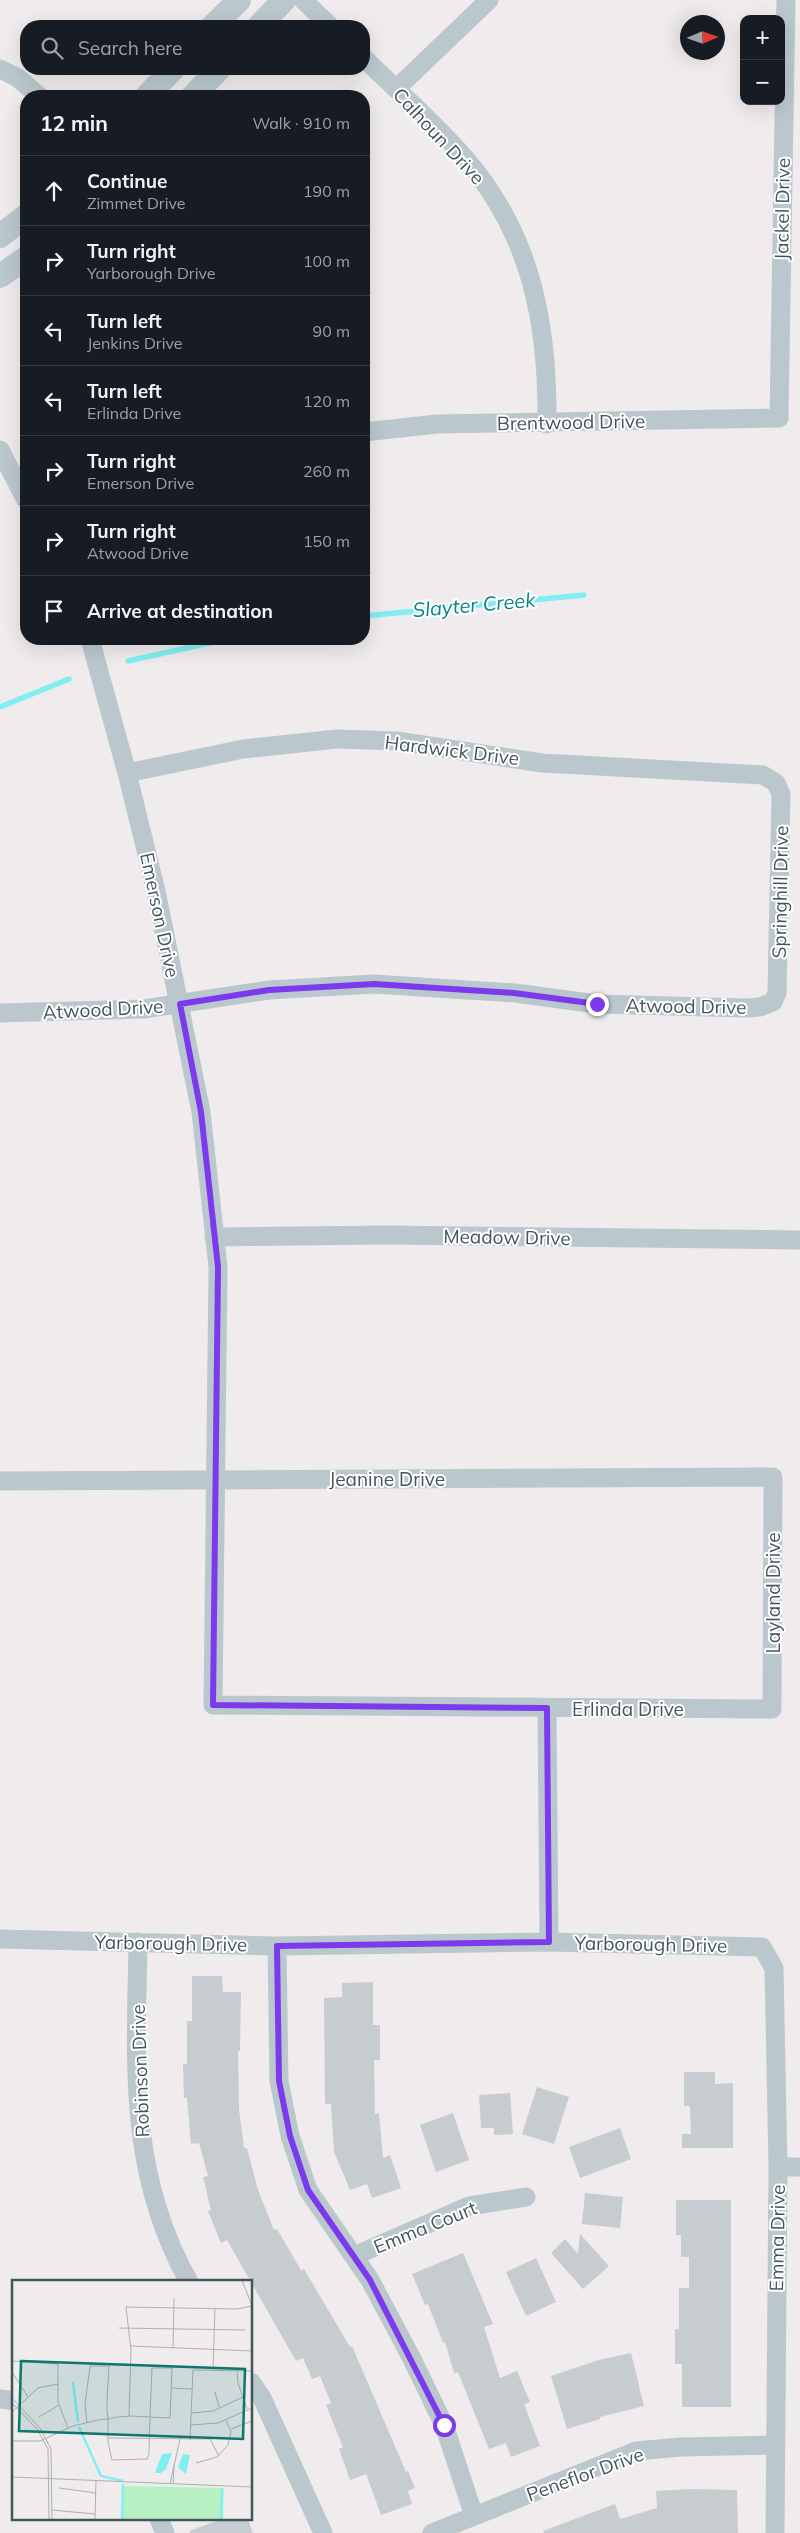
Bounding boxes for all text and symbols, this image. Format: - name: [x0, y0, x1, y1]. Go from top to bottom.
- north arrow: [680, 15, 725, 60]
- map controls: [740, 15, 785, 105]
- button: +: [740, 15, 785, 60]
- search box: [20, 20, 370, 75]
- icon: search: [38, 34, 66, 62]
- text: Search here: [78, 36, 182, 60]
- button: −: [740, 60, 785, 105]
- street label: Calhoun Drive: [388, 83, 490, 189]
- text: 12 min: [40, 110, 108, 136]
- text: Walk · 910 m: [252, 113, 350, 133]
- street label: Jackel Drive: [769, 158, 795, 260]
- text: Continue: [87, 169, 167, 193]
- icon: ahead: [40, 177, 68, 205]
- text: 190 m: [303, 181, 350, 201]
- text: Zimmet Drive: [87, 193, 186, 213]
- text: Turn right: [87, 239, 176, 263]
- icon: right: [40, 247, 68, 275]
- text: 100 m: [303, 251, 350, 271]
- text: Yarborough Drive: [87, 263, 216, 283]
- text: Turn left: [87, 309, 162, 333]
- icon: left: [40, 317, 68, 345]
- text: 90 m: [313, 321, 350, 341]
- text: Jenkins Drive: [87, 333, 183, 353]
- text: Turn left: [87, 379, 162, 403]
- icon: left: [40, 387, 68, 415]
- text: 120 m: [303, 391, 350, 411]
- text: Erlinda Drive: [87, 403, 181, 423]
- street label: Brentwood Drive: [497, 409, 645, 435]
- text: Turn right: [87, 449, 176, 473]
- icon: right: [40, 457, 68, 485]
- text: 260 m: [303, 461, 350, 481]
- text: Emerson Drive: [87, 473, 194, 493]
- text: Turn right: [87, 519, 176, 543]
- icon: right: [40, 527, 68, 555]
- text: 150 m: [303, 531, 350, 551]
- text: Atwood Drive: [87, 543, 189, 563]
- water label: Slayter Creek: [412, 587, 537, 622]
- icon: arrive: [40, 597, 68, 625]
- text: Arrive at destination: [87, 599, 273, 623]
- street label: Hardwick Drive: [383, 730, 521, 770]
- street label: Springhill Drive: [767, 825, 793, 959]
- street label: Emerson Drive: [135, 850, 185, 980]
- route end: [586, 993, 609, 1016]
- street label: Atwood Drive: [625, 993, 747, 1019]
- street label: Atwood Drive: [42, 994, 164, 1024]
- street label: Meadow Drive: [443, 1224, 571, 1250]
- street label: Jeanine Drive: [329, 1467, 445, 1491]
- street label: Layland Drive: [761, 1532, 785, 1654]
- street label: Erlinda Drive: [572, 1697, 684, 1721]
- street label: Yarborough Drive: [93, 1930, 248, 1956]
- street label: Yarborough Drive: [573, 1931, 728, 1957]
- street label: Robinson Drive: [126, 2004, 154, 2138]
- street label: Emma Drive: [764, 2184, 790, 2292]
- street label: Emma Court: [370, 2195, 480, 2259]
- inset map: [12, 2280, 252, 2520]
- route start: [433, 2414, 456, 2437]
- street label: Peneflor Drive: [523, 2442, 647, 2506]

